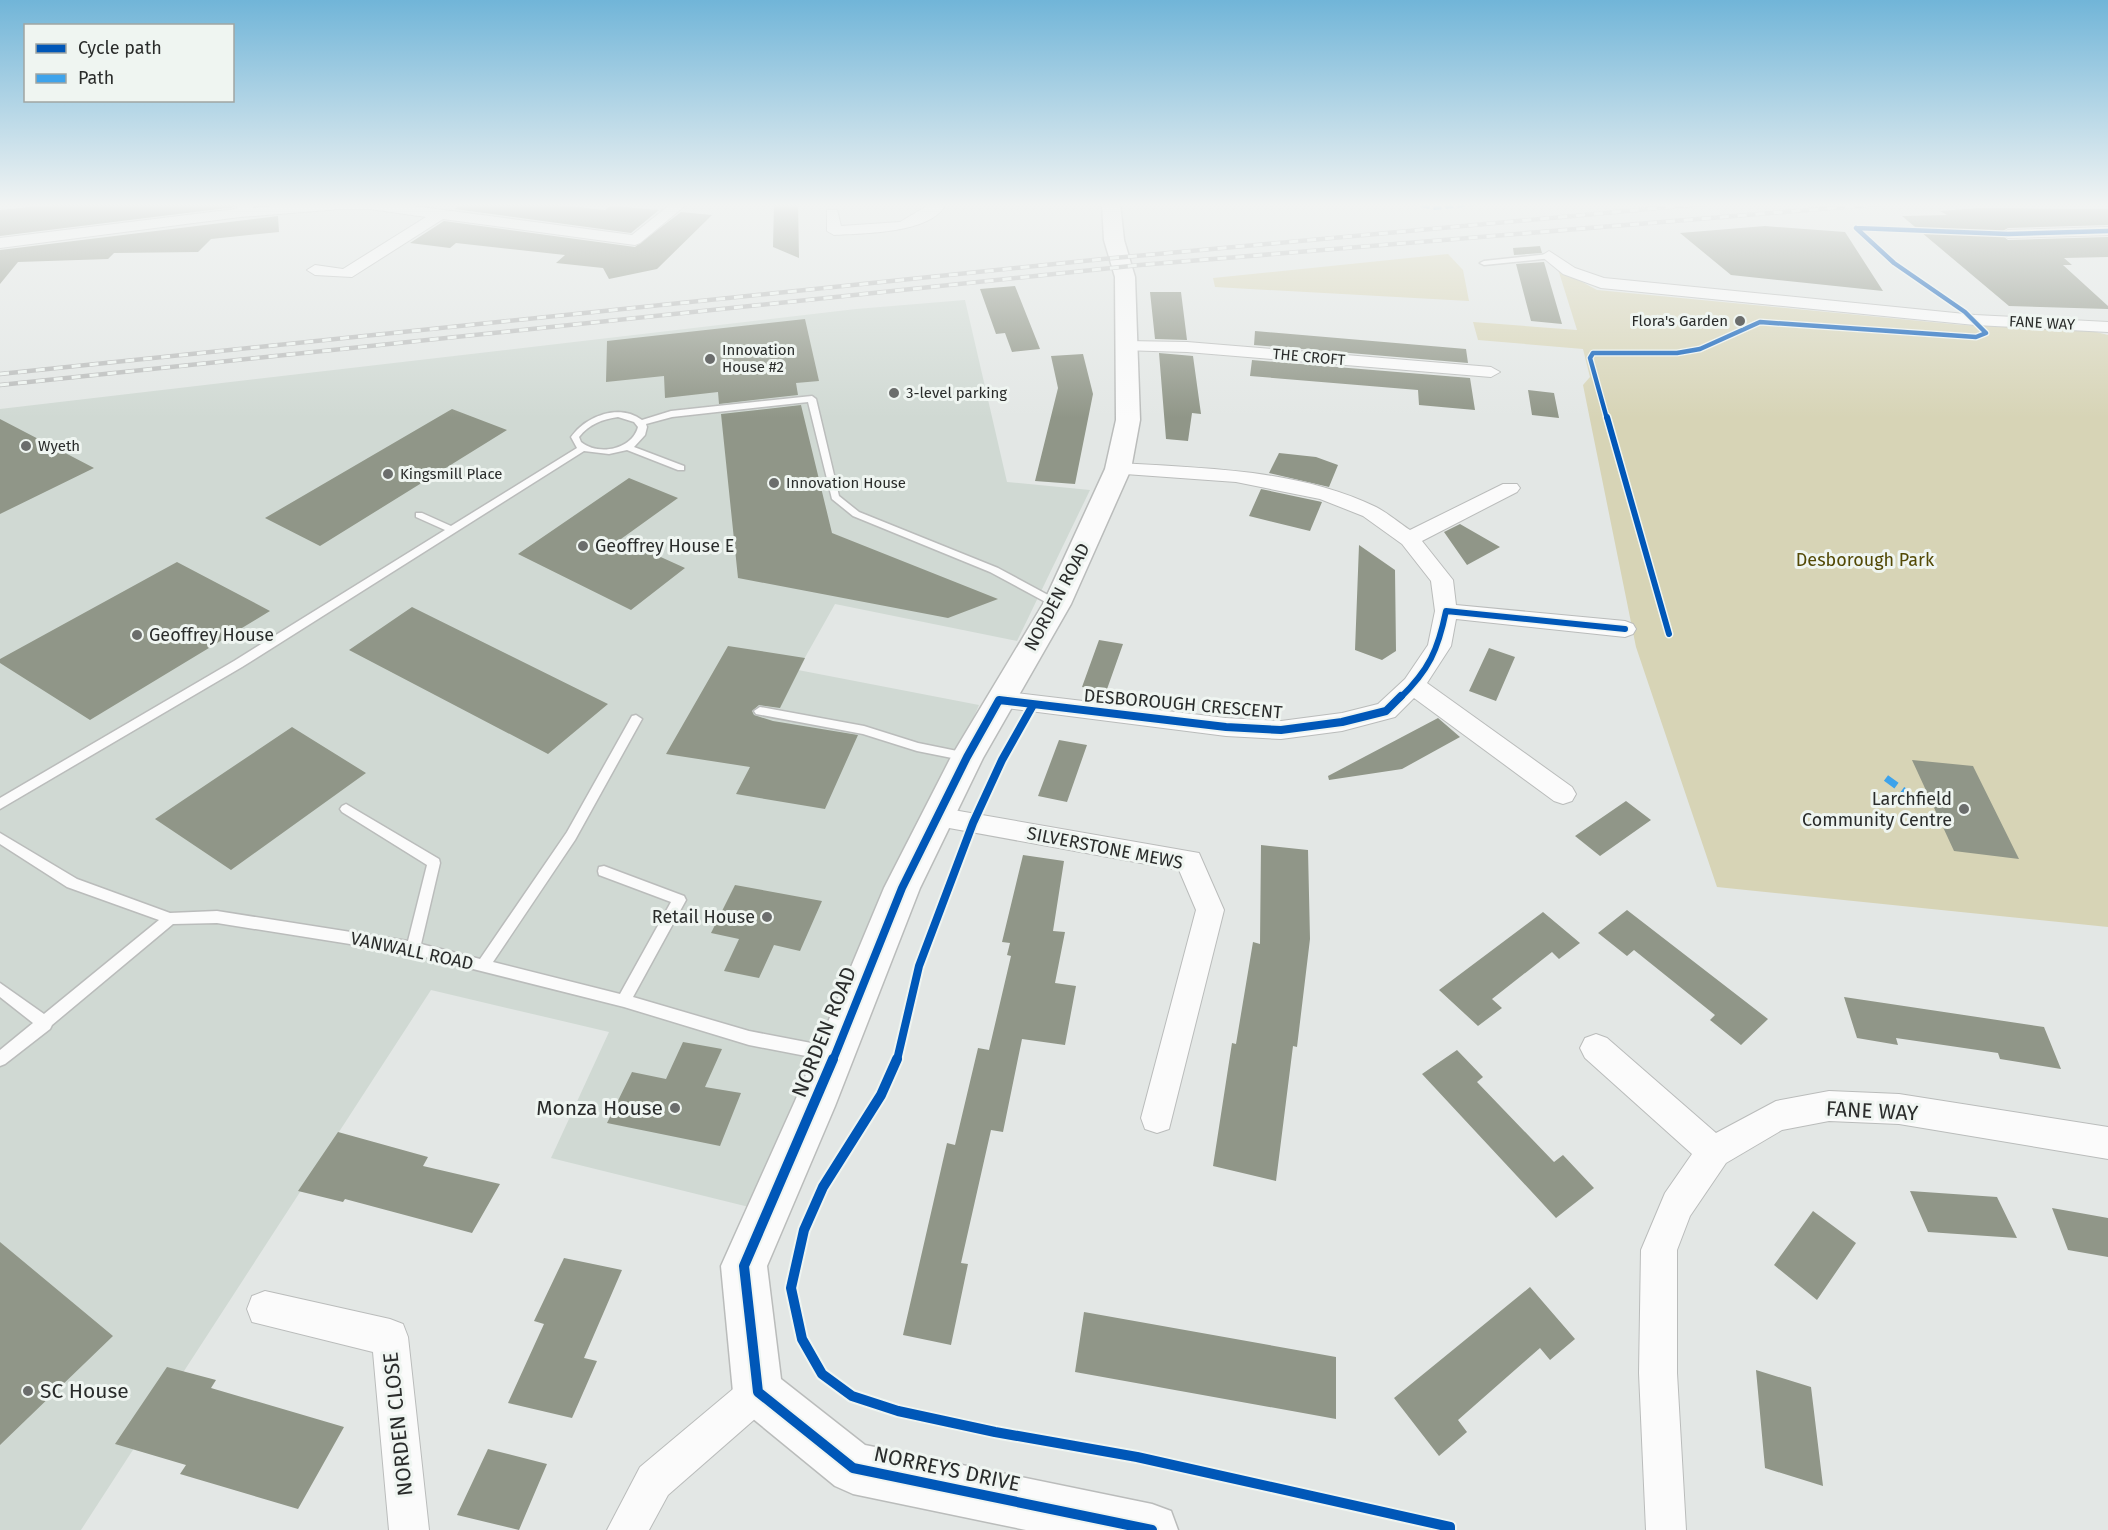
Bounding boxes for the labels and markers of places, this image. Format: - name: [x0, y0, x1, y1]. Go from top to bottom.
- place label: Flora's Garden: [1631, 312, 1728, 330]
- marker: Flora's Garden: [1733, 314, 1747, 328]
- place label: Innovation House #2: [722, 341, 795, 376]
- marker: Innovation House #2: [703, 352, 717, 366]
- place label: 3-level parking: [906, 384, 1007, 402]
- marker: 3-level parking: [887, 386, 901, 400]
- place label: Wyeth: [38, 437, 80, 455]
- marker: Wyeth: [19, 439, 33, 453]
- place label: Kingsmill Place: [400, 465, 503, 483]
- marker: Kingsmill Place: [381, 467, 395, 481]
- place label: Innovation House: [786, 474, 906, 492]
- marker: Innovation House: [767, 476, 781, 490]
- place label: Geoffrey House E: [595, 535, 734, 557]
- marker: Geoffrey House E: [576, 539, 590, 553]
- place label: Geoffrey House: [149, 624, 274, 646]
- marker: Geoffrey House: [130, 628, 144, 642]
- place label: Larchfield Community Centre: [1802, 788, 1952, 831]
- marker: Larchfield Community Centre: [1957, 802, 1971, 816]
- place label: Retail House: [652, 906, 755, 928]
- marker: Retail House: [760, 910, 774, 924]
- place label: Monza House: [536, 1095, 663, 1121]
- marker: Monza House: [668, 1101, 682, 1115]
- place label: SC House: [40, 1378, 129, 1404]
- marker: SC House: [21, 1384, 35, 1398]

